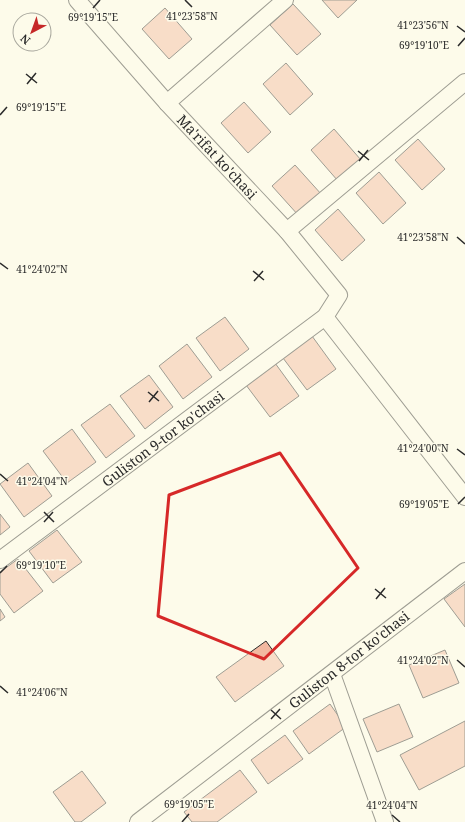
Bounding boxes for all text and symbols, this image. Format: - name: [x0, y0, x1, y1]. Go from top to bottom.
- text: 41°23'58"N: [166, 9, 218, 23]
- text: 69°19'15"E: [68, 10, 118, 24]
- north arrow: [12, 12, 52, 52]
- text: 41°23'56"N: [397, 18, 449, 32]
- text: N: [17, 31, 33, 48]
- text: 69°19'10"E: [399, 38, 449, 52]
- text: 69°19'15"E: [16, 100, 66, 114]
- street label: Ma'rifat ko'chasi: [173, 110, 262, 204]
- text: 41°23'58"N: [397, 230, 449, 244]
- text: 41°24'02"N: [16, 262, 68, 276]
- street label: Guliston 9-tor ko'chasi: [98, 386, 228, 491]
- text: 41°24'00"N: [397, 441, 449, 455]
- text: 41°24'04"N: [16, 474, 68, 488]
- text: 69°19'05"E: [399, 497, 449, 511]
- text: 69°19'10"E: [16, 558, 66, 572]
- street label: Guliston 8-tor ko'chasi: [284, 606, 413, 713]
- text: 41°24'02"N: [397, 653, 449, 667]
- text: 41°24'06"N: [16, 685, 68, 699]
- text: 69°19'05"E: [164, 797, 214, 811]
- text: 41°24'04"N: [366, 798, 418, 812]

